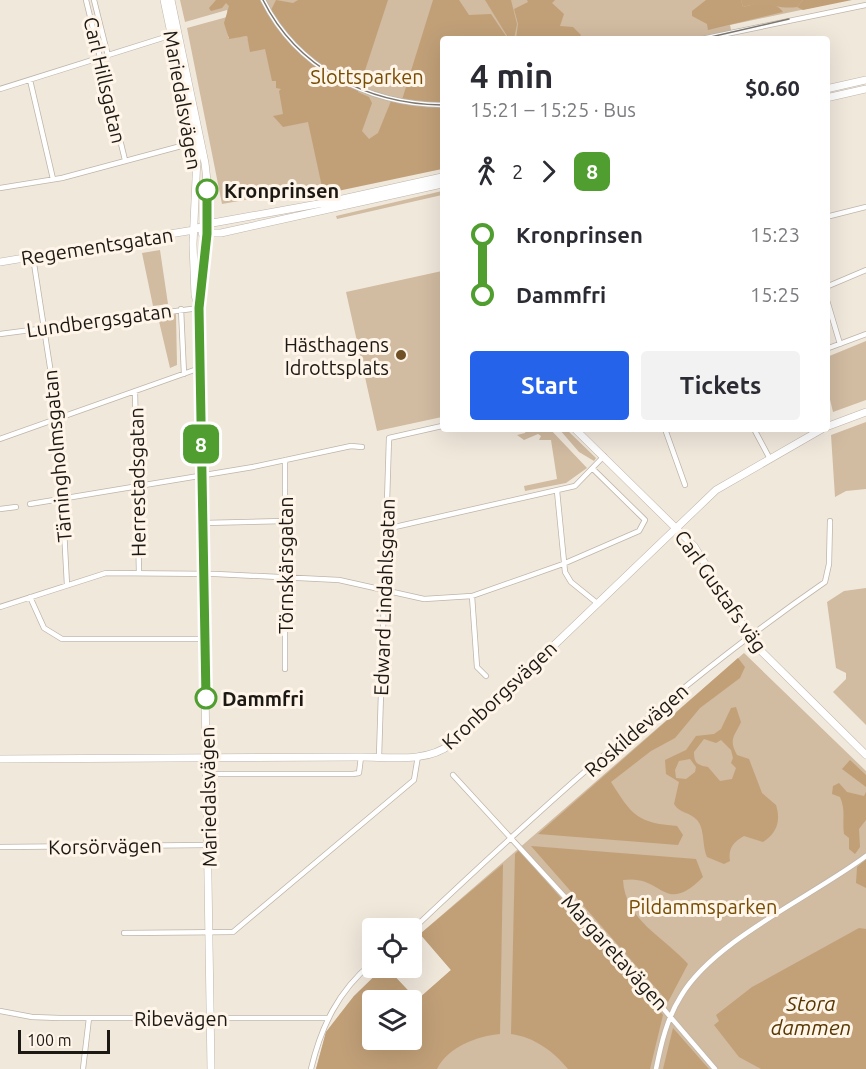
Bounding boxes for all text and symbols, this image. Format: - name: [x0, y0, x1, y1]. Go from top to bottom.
- street label: Carl Hillsgatan: [79, 14, 131, 146]
- street label: Mariedalsvägen: [159, 29, 207, 171]
- text: 4 min: [470, 57, 553, 94]
- park label: Slottsparken: [310, 65, 424, 88]
- text: $0.60: [745, 75, 800, 100]
- text: 15:21 – 15:25 · Bus: [470, 98, 636, 121]
- icon: walk: [470, 155, 503, 188]
- icon: forward: [532, 155, 565, 188]
- text: 8: [586, 159, 598, 183]
- text: 2: [512, 160, 523, 183]
- marker: Kronprinsen: [196, 179, 218, 201]
- place label: Kronprinsen: [224, 179, 339, 202]
- text: Kronprinsen: [516, 222, 643, 247]
- street label: Regementsgatan: [19, 223, 175, 269]
- text: 15:23: [750, 223, 800, 246]
- text: Dammfri: [516, 282, 606, 307]
- text: 15:25: [750, 283, 800, 306]
- street label: Lundbergsgatan: [25, 298, 173, 342]
- place label: Hästhagens Idrottsplats: [284, 333, 389, 379]
- marker: Hästhagens Idrottsplats: [394, 348, 408, 362]
- button: Start: [470, 351, 629, 420]
- button: Tickets: [641, 351, 800, 420]
- street label: Tärningholmsgatan: [38, 369, 76, 543]
- street label: Herrestadsgatan: [124, 407, 150, 557]
- line badge: 8: [182, 424, 220, 464]
- text: 8: [195, 432, 207, 456]
- street label: Törnskärsgatan: [274, 496, 297, 634]
- street label: Edward Lindahlsgatan: [369, 498, 399, 696]
- street label: Carl Gustafs väg: [670, 525, 772, 657]
- street label: Kronborgsvägen: [437, 636, 561, 754]
- street label: Roskildevägen: [579, 679, 693, 781]
- marker: Dammfri: [195, 687, 217, 709]
- place label: Dammfri: [222, 687, 304, 710]
- street label: Mariedalsvägen: [195, 726, 221, 868]
- street label: Korsörvägen: [48, 834, 162, 858]
- street label: Margaretavägen: [557, 889, 673, 1015]
- park label: Pildammsparken: [628, 895, 778, 918]
- map controls: [362, 918, 422, 1050]
- button: locate: [362, 918, 422, 978]
- button: layers: [362, 990, 422, 1050]
- water label: Stora dammen: [771, 991, 851, 1039]
- street label: Ribevägen: [134, 1007, 228, 1030]
- scale bar: [18, 1027, 110, 1054]
- text: 100 m: [27, 1031, 72, 1049]

